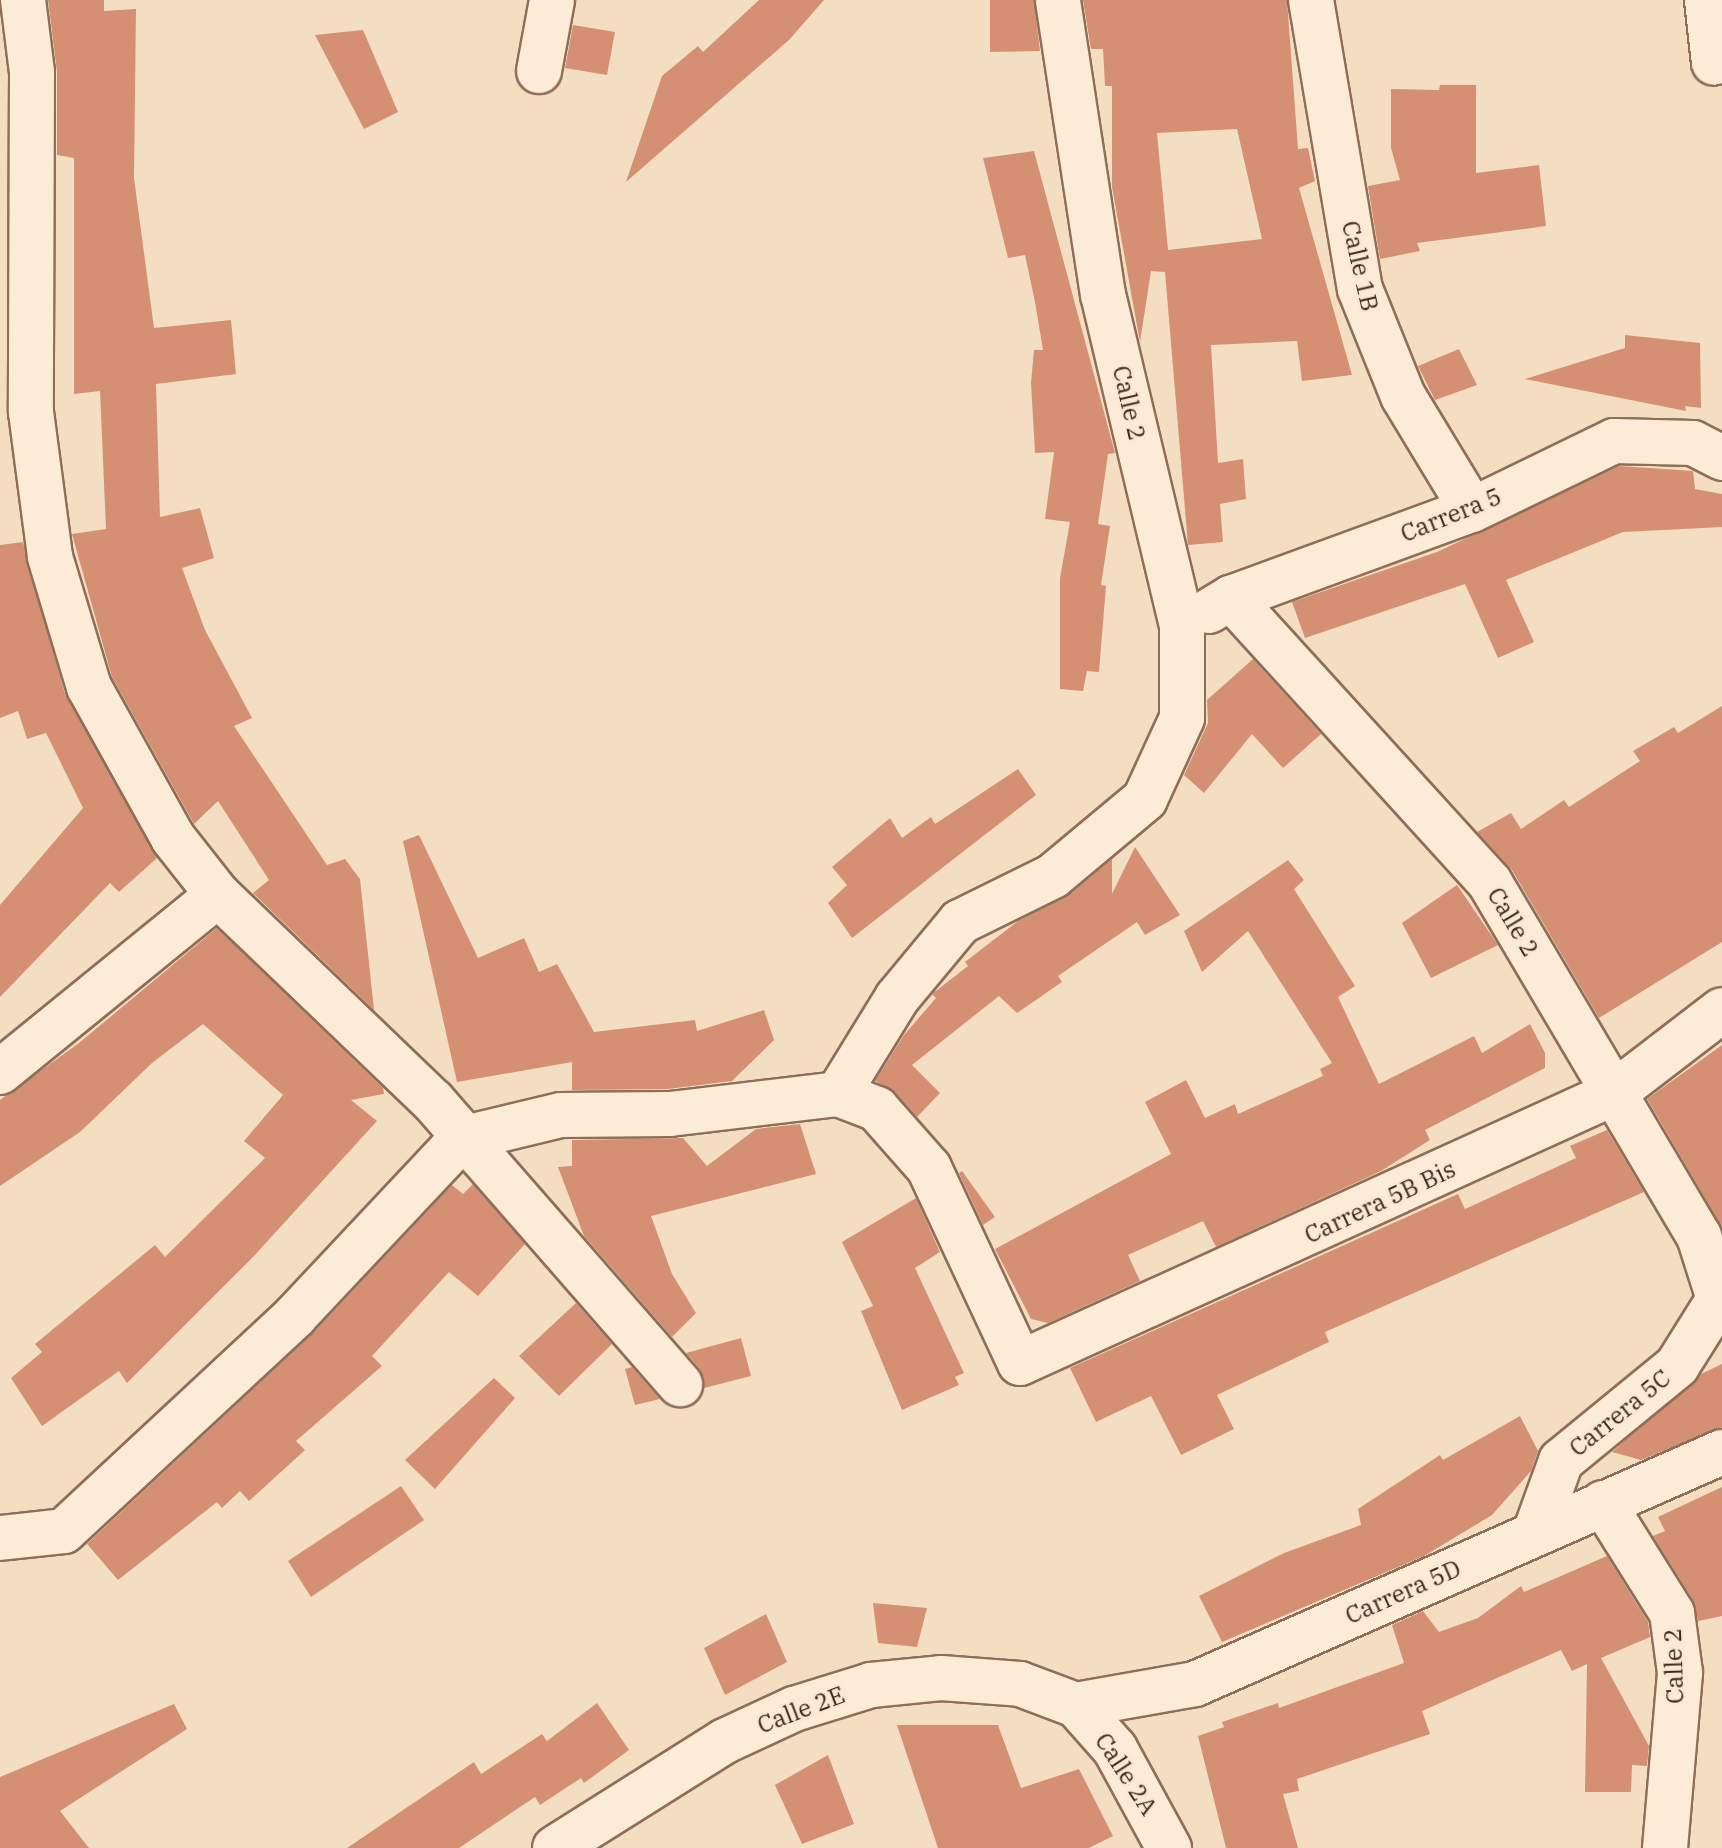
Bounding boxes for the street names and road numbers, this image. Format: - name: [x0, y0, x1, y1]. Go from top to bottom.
- street label: Calle 1B: [1336, 218, 1384, 314]
- street label: Calle 2: [1106, 363, 1152, 443]
- street label: Carrera 5: [1396, 482, 1506, 548]
- street label: Calle 2: [1481, 882, 1545, 962]
- street label: Carrera 5B Bis: [1300, 1154, 1460, 1250]
- street label: Carrera 5C: [1564, 1363, 1676, 1463]
- street label: Carrera 5D: [1341, 1554, 1465, 1630]
- street label: Calle 2: [1658, 1628, 1690, 1704]
- street label: Calle 2E: [753, 1680, 849, 1740]
- street label: Calle 2A: [1089, 1728, 1163, 1820]

